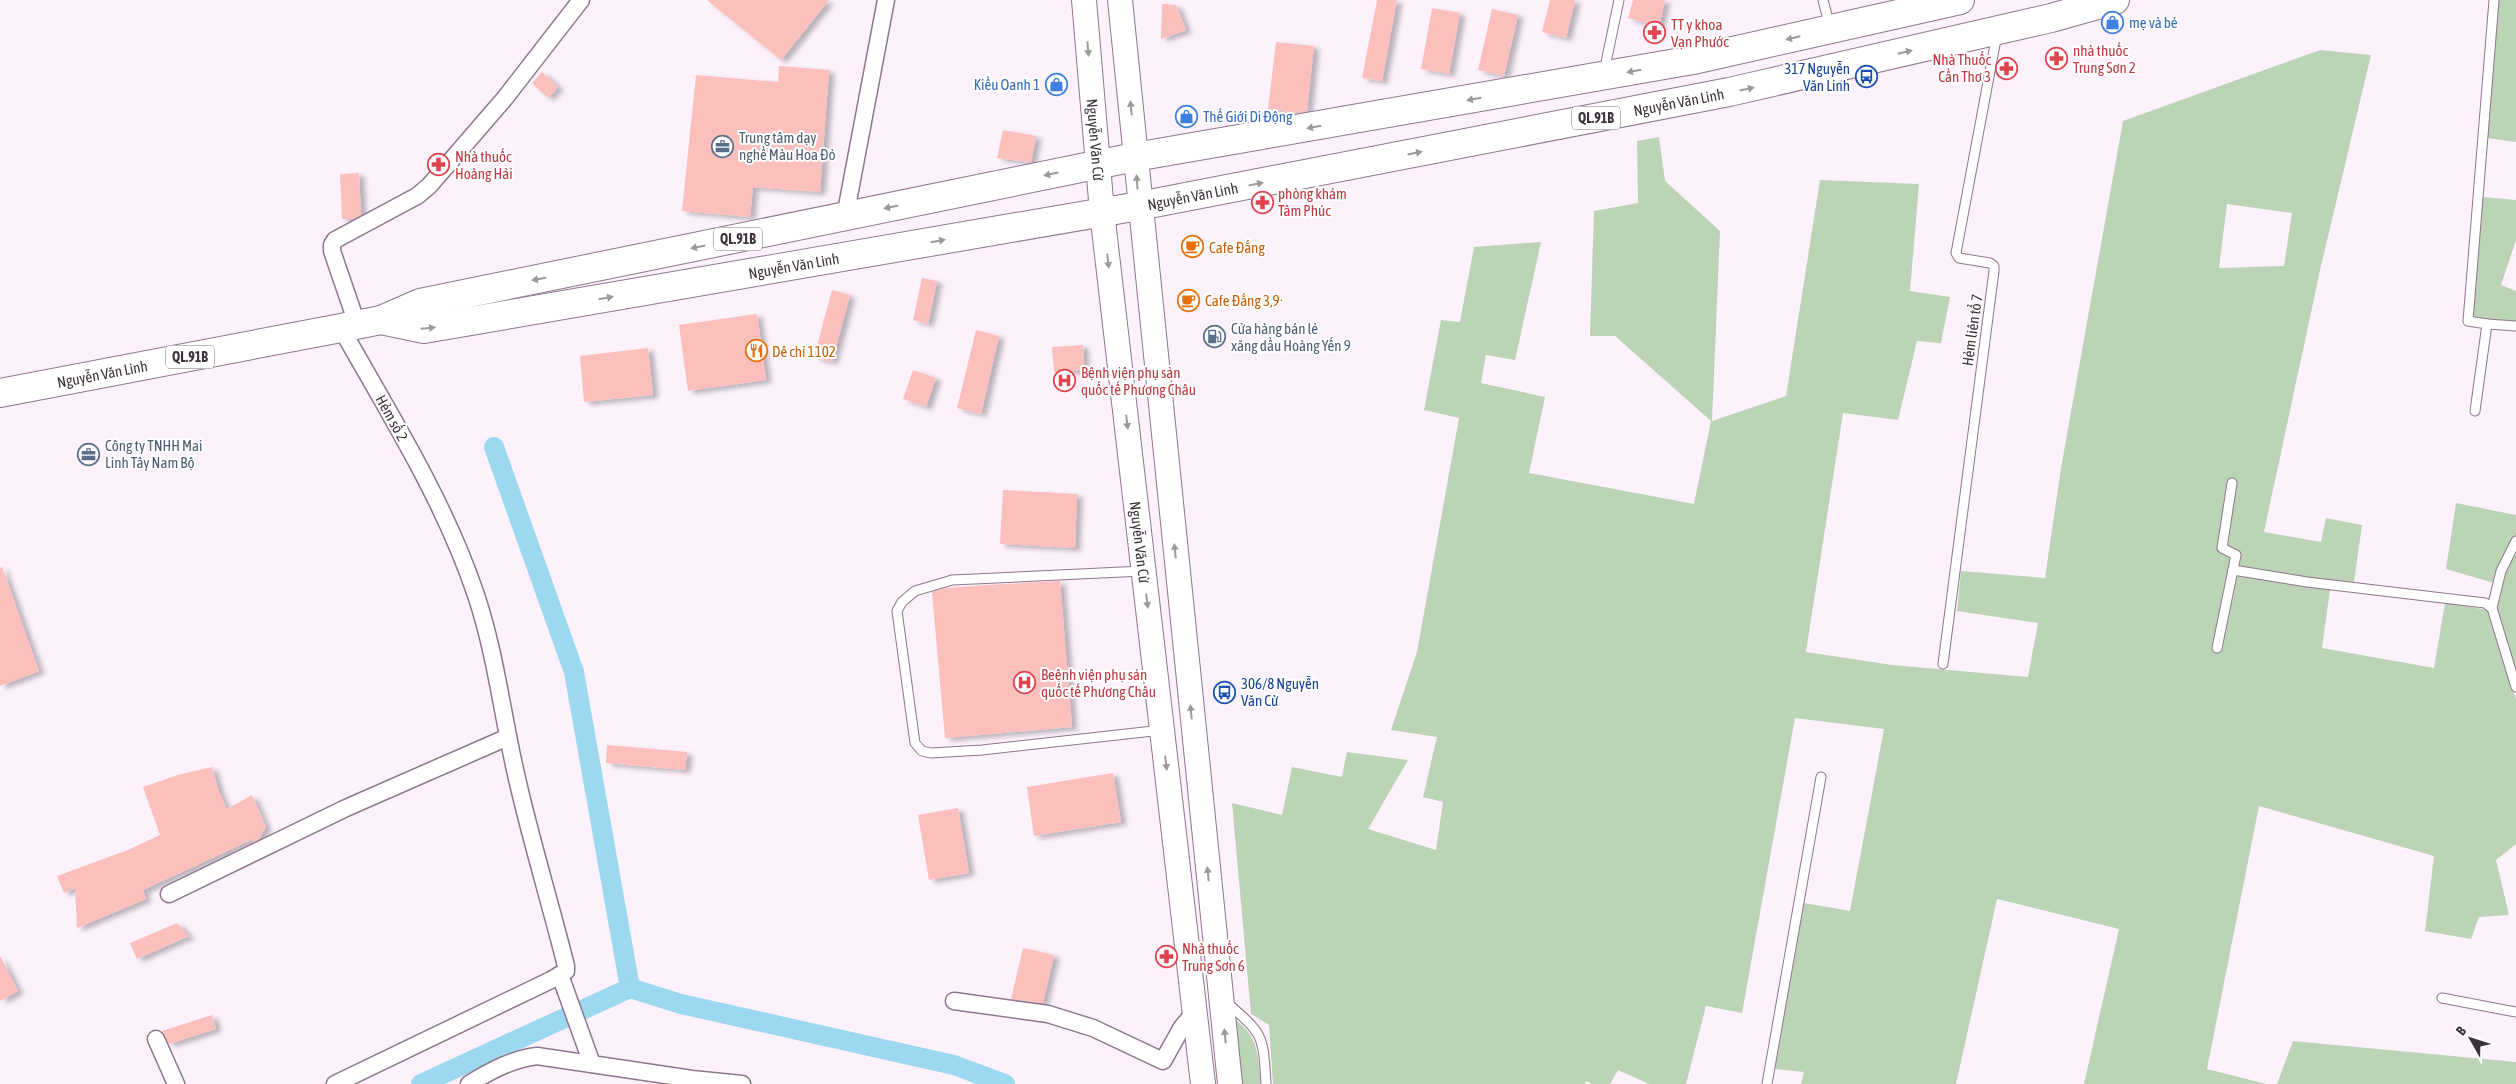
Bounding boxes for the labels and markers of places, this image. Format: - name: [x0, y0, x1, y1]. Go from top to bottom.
- shop icon: mẹ và bé: [2101, 10, 2125, 34]
- place label: mẹ và bé: [2129, 14, 2178, 31]
- place label: TT y khoa Vạn Phước: [1671, 16, 1729, 50]
- pharmacy icon: TT y khoa Vạn Phước: [1643, 21, 1667, 45]
- place label: nhà thuốc Trung Sơn 2: [2073, 42, 2136, 76]
- pharmacy icon: nhà thuốc Trung Sơn 2: [2045, 47, 2069, 71]
- place label: Nhà Thuốc Cần Thơ 3: [1932, 51, 1991, 85]
- pharmacy icon: Nhà Thuốc Cần Thơ 3: [1995, 56, 2019, 80]
- place label: 317 Nguyễn Văn Linh: [1784, 60, 1850, 94]
- bus stop icon: 317 Nguyễn Văn Linh: [1854, 65, 1878, 89]
- shop icon: Kiều Oanh 1: [1044, 72, 1068, 96]
- place label: Kiều Oanh 1: [974, 76, 1040, 93]
- shop icon: Thế Giới Di Động: [1175, 104, 1199, 128]
- place label: Thế Giới Di Động: [1203, 108, 1293, 125]
- place label: Trung tâm dạy nghề Màu Hoa Đỏ: [739, 129, 835, 163]
- office icon: Trung tâm dạy nghề Màu Hoa Đỏ: [711, 134, 735, 158]
- place label: Nhà thuốc Hoàng Hải: [455, 148, 513, 182]
- pharmacy icon: Nhà thuốc Hoàng Hải: [427, 153, 451, 177]
- place label: phòng khám Tâm Phúc: [1278, 185, 1347, 219]
- pharmacy icon: phòng khám Tâm Phúc: [1250, 190, 1274, 214]
- cafe icon: Cafe Đắng: [1181, 235, 1205, 259]
- place label: Cafe Đắng: [1209, 239, 1265, 256]
- cafe icon: Cafe Đắng 3,9·: [1177, 288, 1201, 312]
- place label: Cafe Đắng 3,9·: [1205, 292, 1283, 309]
- place label: Cửa hàng bán lẻ xăng dầu Hoàng Yến 9: [1231, 320, 1351, 354]
- fuel station icon: Cửa hàng bán lẻ xăng dầu Hoàng Yến 9: [1203, 325, 1227, 349]
- restaurant icon: Dê chỉ 1102: [744, 339, 768, 363]
- place label: Dê chỉ 1102: [772, 343, 836, 360]
- place label: Bệnh viện phụ sản quốc tế Phương Châu: [1081, 364, 1196, 398]
- hospital icon: Bệnh viện phụ sản quốc tế Phương Châu: [1053, 369, 1077, 393]
- place label: Công ty TNHH Mai Linh Tây Nam Bộ: [105, 437, 203, 471]
- office icon: Công ty TNHH Mai Linh Tây Nam Bộ: [77, 442, 101, 466]
- place label: Beệnh viện phụ sản quốc tế Phương Châu: [1041, 666, 1156, 700]
- hospital icon: Beệnh viện phụ sản quốc tế Phương Châu: [1013, 671, 1037, 695]
- place label: 306/8 Nguyễn Văn Cừ: [1241, 675, 1319, 709]
- bus stop icon: 306/8 Nguyễn Văn Cừ: [1213, 680, 1237, 704]
- place label: Nhà thuốc Trung Sơn 6: [1182, 940, 1245, 974]
- pharmacy icon: Nhà thuốc Trung Sơn 6: [1154, 945, 1178, 969]

